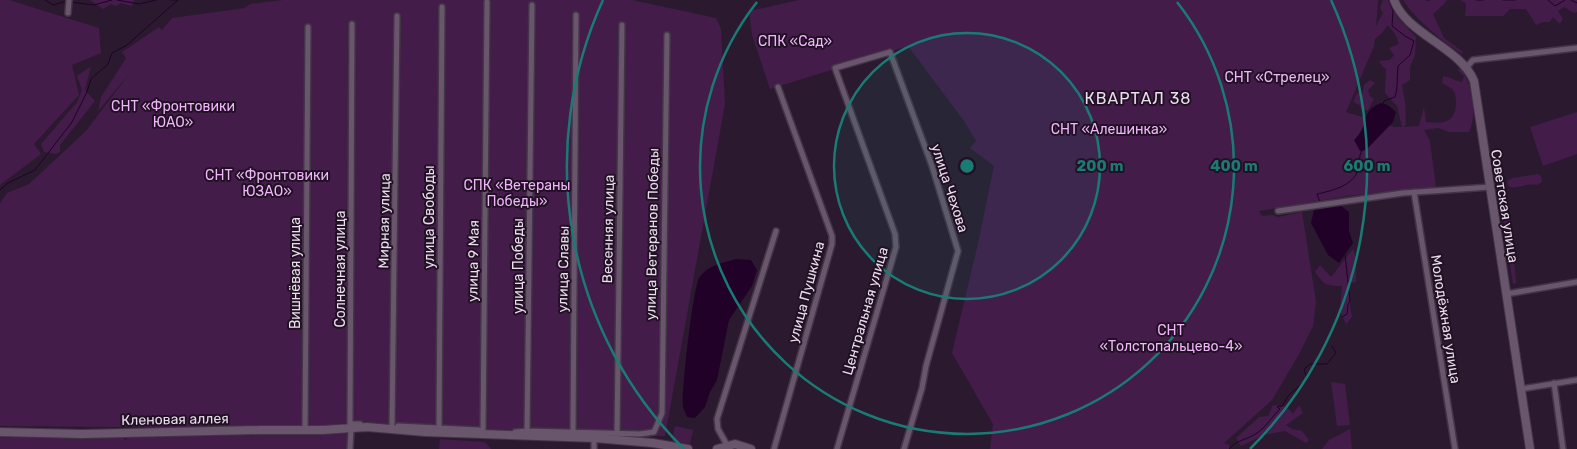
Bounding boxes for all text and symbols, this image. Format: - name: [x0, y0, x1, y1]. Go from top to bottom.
- park label: СПК «Сад»: [758, 33, 832, 50]
- park label: СНТ «Стрелец»: [1224, 69, 1330, 86]
- district label: КВАРТАЛ 38: [1085, 89, 1191, 108]
- park label: СНТ «Фронтовики ЮАО»: [111, 98, 235, 131]
- park label: СНТ «Алешинка»: [1051, 121, 1167, 138]
- street label: улица Чехова: [927, 142, 972, 234]
- street label: улица Ветеранов Победы: [642, 148, 663, 320]
- street label: Советская улица: [1487, 148, 1522, 264]
- centre of rings: [958, 157, 976, 175]
- text: 200 m: [1076, 157, 1124, 175]
- text: 400 m: [1210, 157, 1258, 175]
- text: 600 m: [1343, 157, 1391, 175]
- street label: улица Свободы: [421, 165, 438, 269]
- park label: СНТ «Фронтовики ЮЗАО»: [205, 167, 329, 200]
- street label: Мирная улица: [375, 173, 394, 269]
- street label: Весенняя улица: [599, 174, 618, 284]
- park label: СПК «Ветераны Победы»: [464, 177, 570, 210]
- street label: Солнечная улица: [332, 211, 349, 328]
- street label: Вишнёвая улица: [287, 217, 304, 329]
- street label: улица Победы: [510, 218, 527, 314]
- street label: улица 9 Мая: [464, 220, 483, 302]
- street label: улица Славы: [554, 226, 573, 312]
- street label: улица Пушкина: [785, 239, 828, 345]
- street label: Центральная улица: [839, 245, 892, 377]
- street label: Молодёжная улица: [1427, 253, 1464, 385]
- park label: СНТ «Толстопальцево-4»: [1099, 322, 1243, 355]
- street label: Кленовая аллея: [121, 410, 229, 429]

